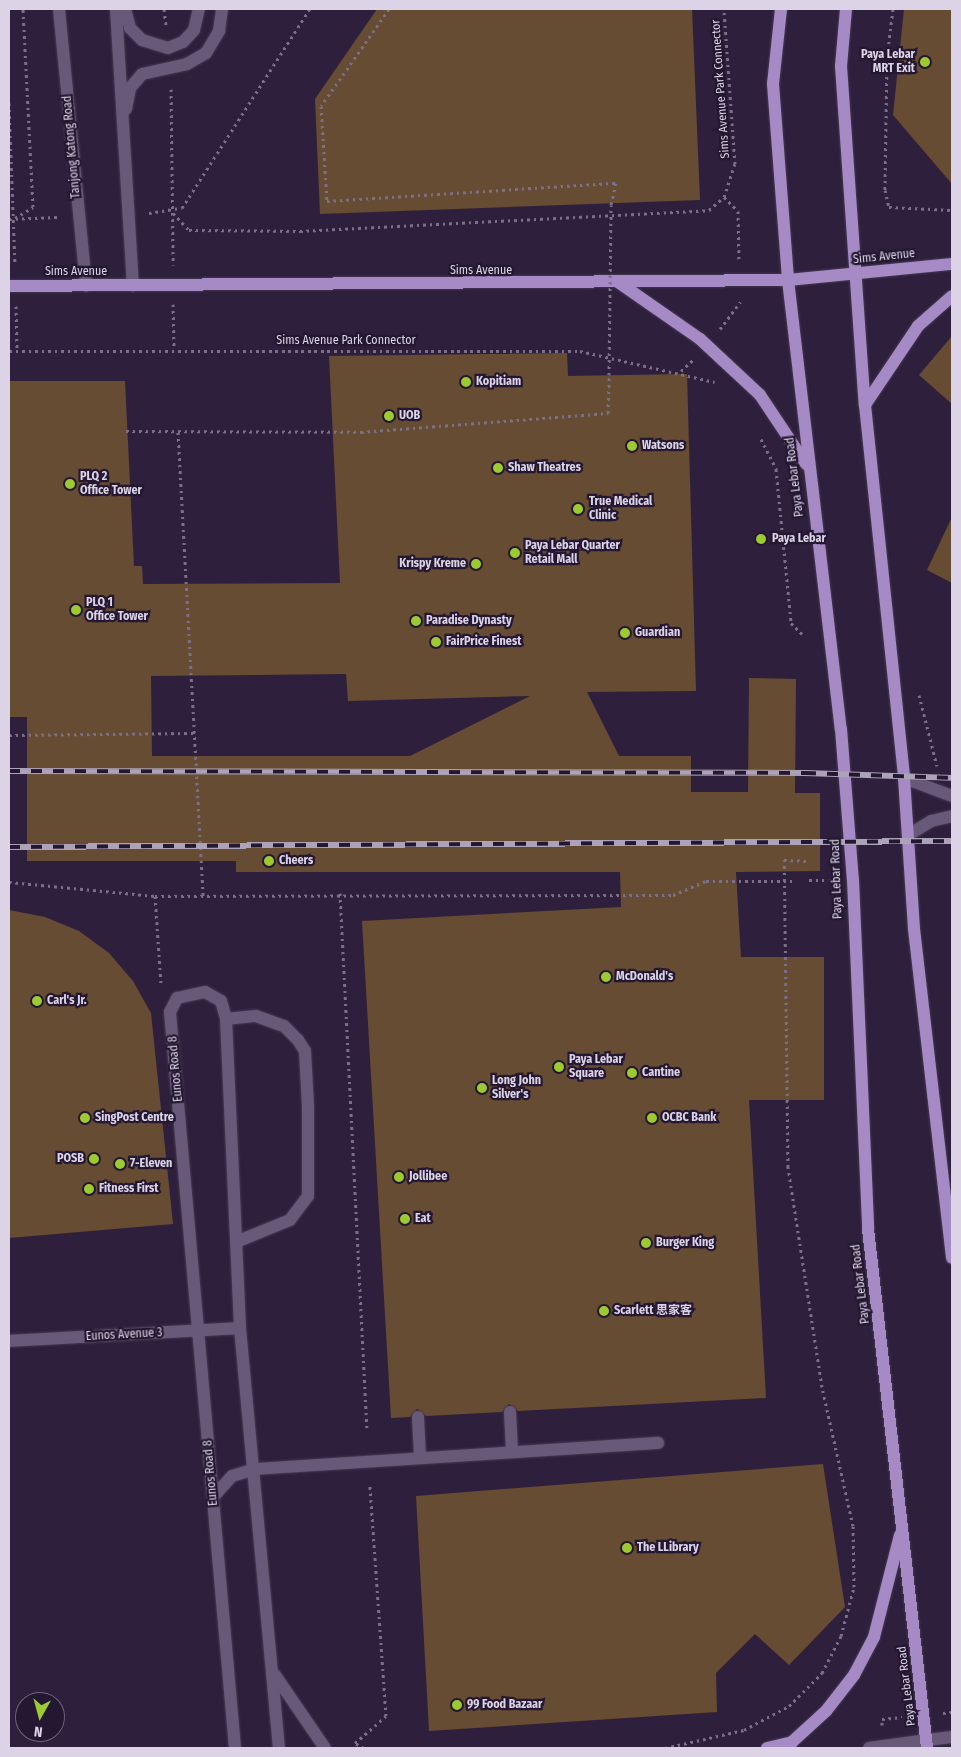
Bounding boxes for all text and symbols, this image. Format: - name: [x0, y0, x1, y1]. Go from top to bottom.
- street label: Sims Avenue Park Connector: [709, 19, 733, 159]
- place label: Paya Lebar MRT Exit: [861, 48, 915, 76]
- marker: Paya Lebar MRT Exit: [919, 56, 931, 68]
- street label: Tanjong Katong Road: [60, 95, 84, 199]
- street label: Sims Avenue: [852, 247, 916, 267]
- street label: Sims Avenue: [450, 264, 512, 278]
- street label: Sims Avenue: [45, 265, 107, 279]
- street label: Sims Avenue Park Connector: [276, 334, 416, 348]
- place label: Kopitiam: [476, 375, 521, 389]
- marker: Kopitiam: [460, 376, 472, 388]
- place label: UOB: [399, 409, 420, 423]
- marker: UOB: [383, 410, 395, 422]
- street label: Paya Lebar Road: [783, 436, 807, 518]
- place label: Watsons: [642, 439, 684, 453]
- marker: Watsons: [626, 440, 638, 452]
- place label: Shaw Theatres: [508, 461, 581, 475]
- marker: Shaw Theatres: [492, 462, 504, 474]
- place label: PLQ 2 Office Tower: [80, 470, 142, 498]
- marker: PLQ 2 Office Tower: [64, 478, 76, 490]
- place label: True Medical Clinic: [589, 495, 652, 523]
- marker: True Medical Clinic: [571, 502, 585, 516]
- marker: Paya Lebar: [754, 532, 768, 546]
- place label: Paya Lebar: [772, 532, 826, 546]
- place label: Paya Lebar Quarter Retail Mall: [525, 539, 620, 567]
- marker: Paya Lebar Quarter Retail Mall: [509, 547, 521, 559]
- place label: Krispy Kreme: [399, 557, 466, 571]
- marker: Krispy Kreme: [470, 558, 482, 570]
- place label: PLQ 1 Office Tower: [86, 596, 148, 624]
- marker: PLQ 1 Office Tower: [70, 604, 82, 616]
- place label: Paradise Dynasty: [426, 614, 512, 628]
- marker: Paradise Dynasty: [410, 615, 422, 627]
- place label: Guardian: [635, 626, 680, 640]
- marker: Guardian: [619, 627, 631, 639]
- place label: FairPrice Finest: [446, 635, 521, 649]
- marker: FairPrice Finest: [430, 636, 442, 648]
- street label: Paya Lebar Road: [828, 839, 846, 919]
- place label: Cheers: [279, 854, 313, 868]
- marker: Cheers: [263, 855, 275, 867]
- place label: McDonald's: [616, 970, 673, 984]
- marker: McDonald's: [600, 971, 612, 983]
- place label: Carl's Jr.: [47, 994, 87, 1008]
- marker: Carl's Jr.: [31, 995, 43, 1007]
- street label: Eunos Road 8: [166, 1035, 186, 1103]
- place label: Paya Lebar Square: [569, 1053, 623, 1081]
- marker: Paya Lebar Square: [553, 1061, 565, 1073]
- place label: Cantine: [642, 1066, 680, 1080]
- marker: Cantine: [626, 1067, 638, 1079]
- place label: Long John Silver's: [492, 1074, 541, 1102]
- marker: Long John Silver's: [476, 1082, 488, 1094]
- place label: SingPost Centre: [95, 1111, 174, 1125]
- place label: OCBC Bank: [662, 1111, 716, 1125]
- marker: SingPost Centre: [79, 1112, 91, 1124]
- marker: OCBC Bank: [646, 1112, 658, 1124]
- place label: POSB: [57, 1152, 84, 1166]
- marker: POSB: [88, 1153, 100, 1165]
- place label: 7-Eleven: [130, 1157, 172, 1171]
- marker: 7-Eleven: [114, 1158, 126, 1170]
- place label: Jollibee: [409, 1170, 447, 1184]
- marker: Jollibee: [393, 1171, 405, 1183]
- place label: Fitness First: [99, 1182, 159, 1196]
- marker: Fitness First: [83, 1183, 95, 1195]
- place label: Eat: [415, 1212, 431, 1226]
- marker: Eat: [399, 1213, 411, 1225]
- place label: Burger King: [656, 1236, 714, 1250]
- marker: Burger King: [640, 1237, 652, 1249]
- street label: Paya Lebar Road: [849, 1243, 873, 1325]
- place label: Scarlett 思家客: [614, 1304, 692, 1318]
- marker: Scarlett 思家客: [598, 1305, 610, 1317]
- street label: Eunos Avenue 3: [85, 1326, 163, 1344]
- street label: Eunos Road 8: [201, 1439, 221, 1507]
- place label: The LLibrary: [637, 1541, 699, 1555]
- marker: The LLibrary: [621, 1542, 633, 1554]
- street label: Paya Lebar Road: [895, 1645, 919, 1727]
- north arrow: [15, 1692, 65, 1742]
- place label: 99 Food Bazaar: [467, 1698, 542, 1712]
- marker: 99 Food Bazaar: [451, 1699, 463, 1711]
- text: N: [33, 1722, 43, 1740]

